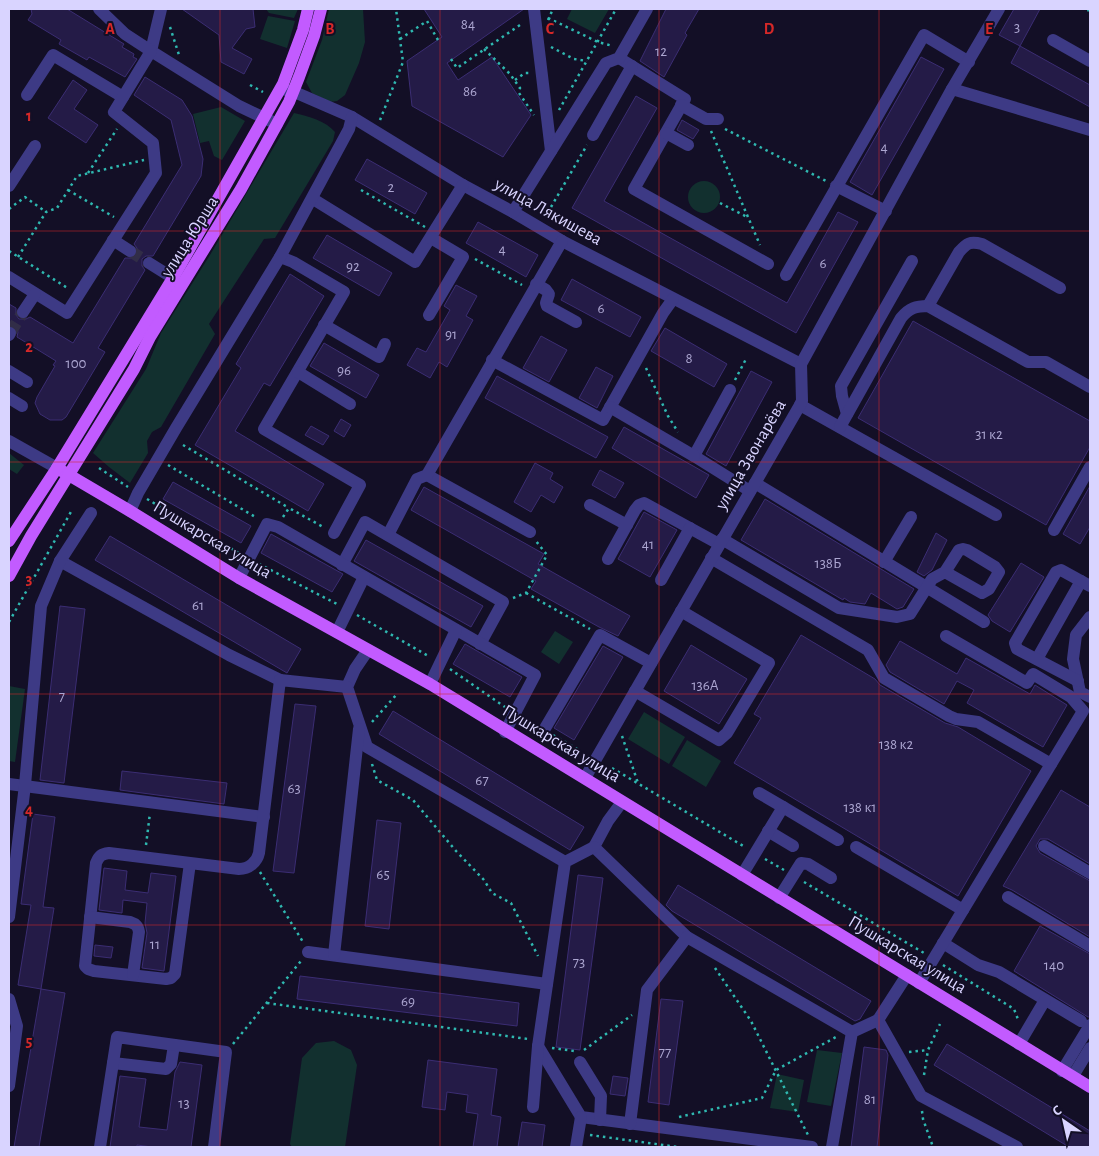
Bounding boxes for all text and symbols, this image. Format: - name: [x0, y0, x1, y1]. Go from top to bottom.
- house number: 84: [461, 17, 475, 32]
- house number: 3: [1014, 20, 1020, 35]
- text: A: [105, 21, 115, 37]
- text: B: [325, 21, 335, 37]
- text: C: [546, 21, 555, 37]
- text: D: [764, 21, 775, 37]
- text: E: [985, 21, 993, 37]
- house number: 12: [655, 44, 667, 59]
- house number: 86: [463, 84, 477, 99]
- text: 1: [26, 108, 32, 124]
- house number: 4: [880, 140, 888, 155]
- street label: улица Лякишева: [490, 175, 605, 249]
- house number: 2: [388, 180, 395, 195]
- street label: улица Юрша: [158, 193, 222, 281]
- house number: 4: [498, 242, 506, 257]
- house number: 6: [819, 256, 827, 271]
- house number: 92: [346, 259, 360, 274]
- house number: 6: [597, 301, 605, 316]
- house number: 91: [445, 327, 457, 342]
- text: 2: [25, 339, 33, 355]
- house number: 8: [685, 351, 693, 366]
- house number: 100: [65, 356, 87, 371]
- house number: 96: [337, 363, 351, 378]
- street label: улица Звонарёва: [712, 397, 790, 514]
- house number: 31 к2: [975, 427, 1003, 442]
- street label: Пушкарская улица: [150, 498, 274, 582]
- house number: 41: [642, 537, 654, 552]
- house number: 138Б: [814, 556, 842, 571]
- text: 3: [26, 571, 33, 587]
- house number: 61: [192, 598, 204, 613]
- house number: 136А: [691, 678, 719, 693]
- house number: 7: [59, 689, 65, 704]
- street label: Пушкарская улица: [499, 702, 623, 786]
- house number: 138 к2: [879, 737, 913, 752]
- house number: 67: [475, 773, 489, 788]
- house number: 63: [287, 781, 301, 796]
- house number: 138 к1: [844, 800, 876, 815]
- text: 4: [25, 802, 33, 818]
- house number: 65: [376, 867, 390, 882]
- street label: Пушкарская улица: [845, 913, 969, 997]
- house number: 11: [150, 937, 160, 952]
- house number: 73: [573, 955, 585, 970]
- house number: 140: [1044, 958, 1064, 973]
- house number: 69: [401, 994, 415, 1009]
- text: 5: [26, 1033, 33, 1049]
- house number: 77: [659, 1045, 671, 1060]
- house number: 81: [864, 1092, 876, 1107]
- house number: 13: [178, 1096, 190, 1111]
- north arrow: [1039, 1096, 1089, 1146]
- text: С: [1050, 1103, 1065, 1119]

